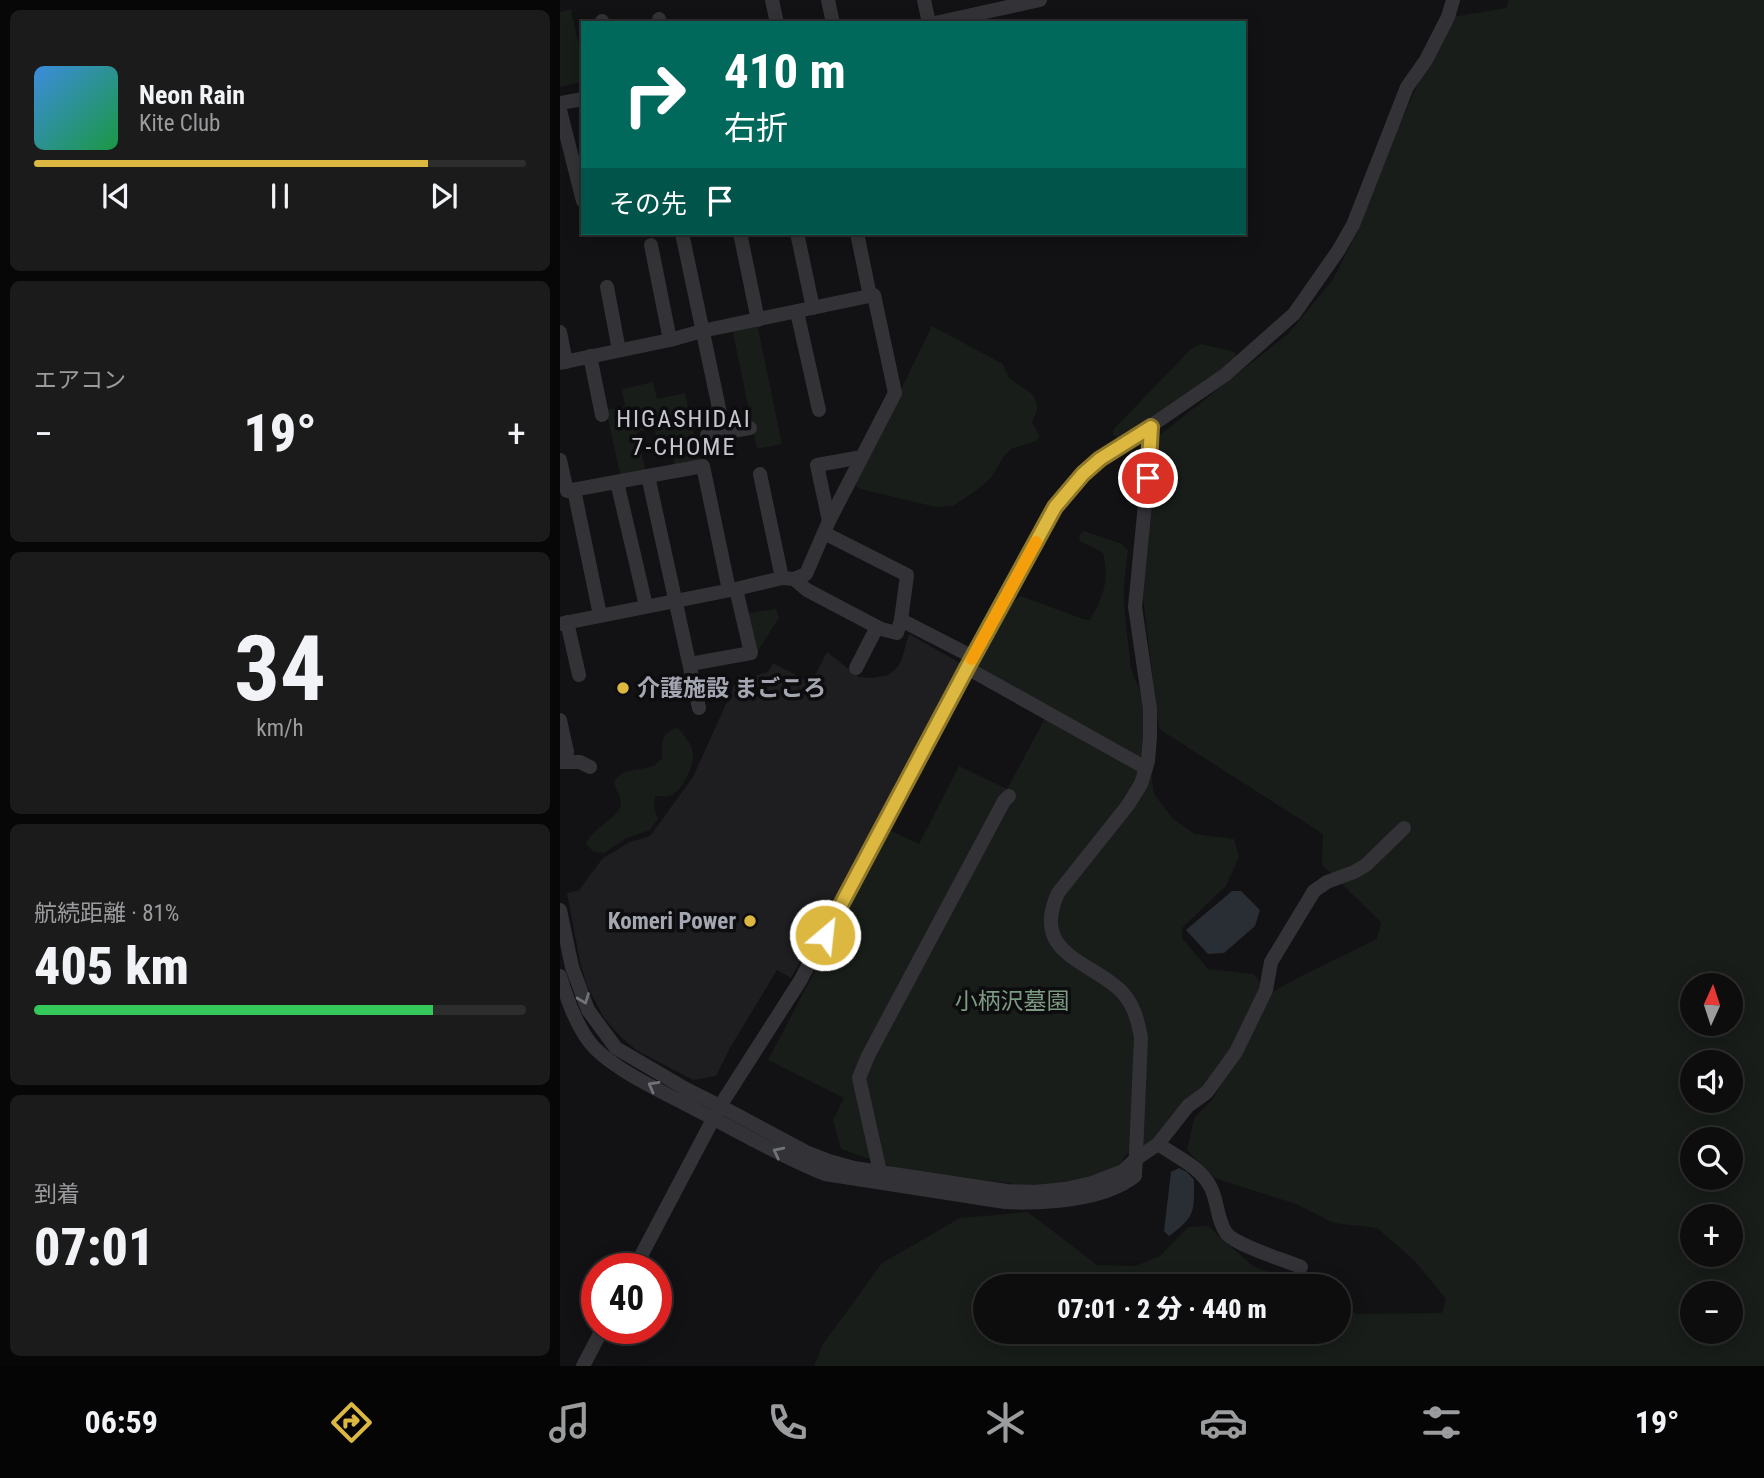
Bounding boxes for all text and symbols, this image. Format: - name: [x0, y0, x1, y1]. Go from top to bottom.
- text: 410 m: [724, 43, 846, 100]
- icon: right: [609, 49, 700, 140]
- text: Neon Rain: [139, 80, 245, 110]
- text: 右折: [724, 109, 788, 147]
- text: Kite Club: [139, 110, 220, 137]
- icon: previous: [97, 177, 135, 215]
- icon: pause: [261, 177, 299, 215]
- icon: next: [425, 177, 463, 215]
- icon: arrive: [701, 182, 739, 220]
- text: その先: [609, 189, 687, 219]
- text: エアコン: [34, 367, 126, 394]
- text: 19°: [243, 403, 317, 464]
- district label: HIGASHIDAI 7-CHOME: [616, 405, 752, 461]
- text: −: [34, 412, 53, 456]
- text: +: [507, 412, 526, 456]
- pin: [1118, 448, 1178, 508]
- icon: arrive: [1129, 459, 1167, 497]
- text: 34: [234, 616, 326, 722]
- place label: 介護施設 まごころ: [637, 675, 826, 702]
- marker: 介護施設 まごころ: [615, 680, 631, 696]
- text: km/h: [256, 715, 304, 742]
- position arrow: [788, 898, 862, 972]
- text: 航続距離 · 81%: [34, 900, 179, 927]
- place label: Komeri Power: [608, 908, 736, 935]
- marker: Komeri Power: [742, 913, 758, 929]
- text: 405 km: [34, 936, 189, 997]
- north arrow: [1680, 973, 1743, 1036]
- map controls: [1680, 973, 1743, 1344]
- park label: 小柄沢墓園: [955, 988, 1070, 1015]
- one-way arrow: [576, 993, 590, 1005]
- button: sound: [1680, 1050, 1743, 1113]
- one-way arrow: [647, 1081, 660, 1094]
- button: search: [1680, 1127, 1743, 1190]
- one-way arrow: [773, 1146, 785, 1160]
- text: 到着: [34, 1181, 80, 1208]
- button: +: [1680, 1204, 1743, 1267]
- text: 07:01: [34, 1217, 154, 1278]
- speed limit sign: 40: [581, 1253, 672, 1344]
- button: −: [1680, 1281, 1743, 1344]
- text: 07:01 · 2 分 · 440 m: [1057, 1294, 1267, 1324]
- icon: directions: [327, 1398, 376, 1447]
- icon: music: [545, 1398, 594, 1447]
- icon: phone: [763, 1398, 812, 1447]
- icon: climate: [981, 1398, 1030, 1447]
- icon: car: [1199, 1398, 1248, 1447]
- icon: filters: [1417, 1398, 1466, 1447]
- text: 06:59: [84, 1403, 158, 1441]
- text: 19°: [1635, 1403, 1679, 1441]

